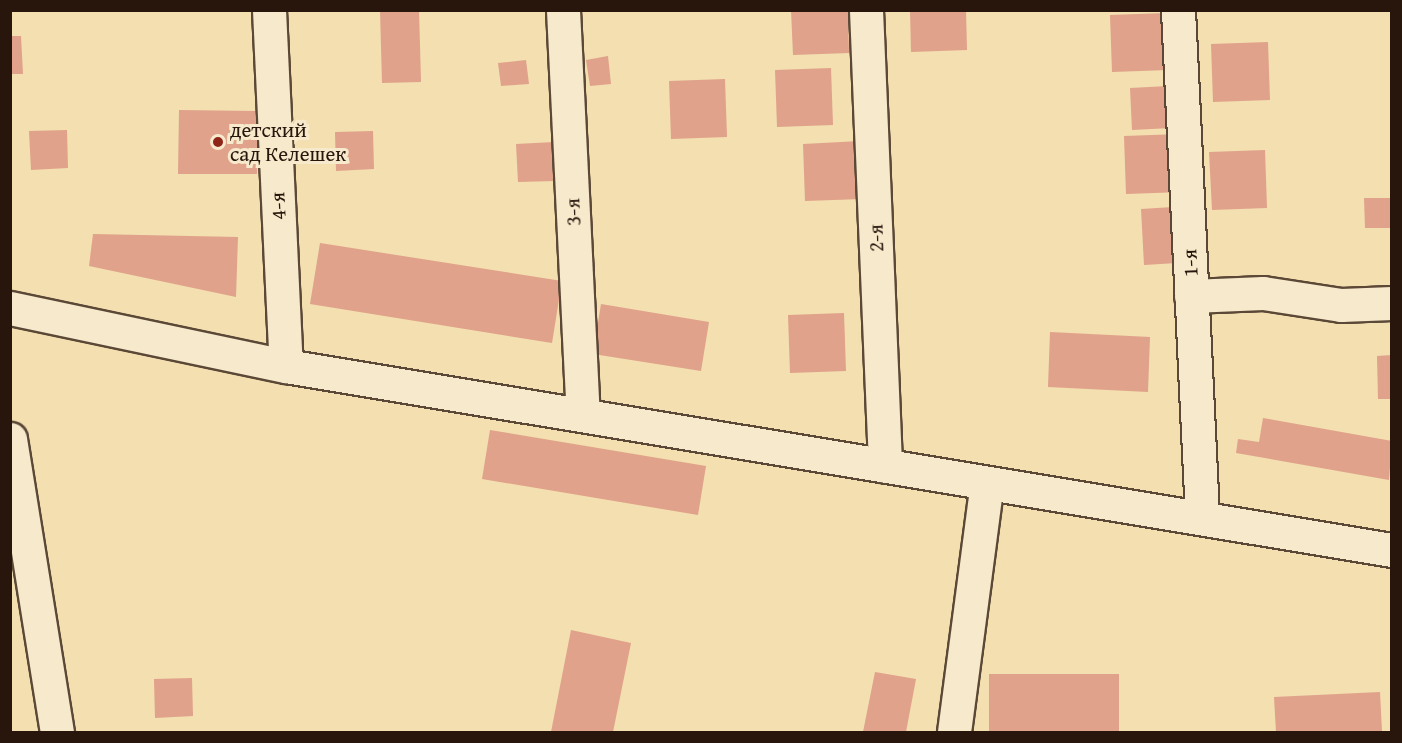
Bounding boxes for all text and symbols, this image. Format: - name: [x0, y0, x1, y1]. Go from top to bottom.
- place label: детский сад Келешек: [230, 117, 346, 167]
- marker: детский сад Келешек: [211, 135, 225, 149]
- street label: 4-я: [265, 191, 291, 221]
- street label: 3-я: [560, 197, 586, 227]
- street label: 2-я: [863, 224, 889, 252]
- street label: 1-я: [1177, 248, 1203, 278]

